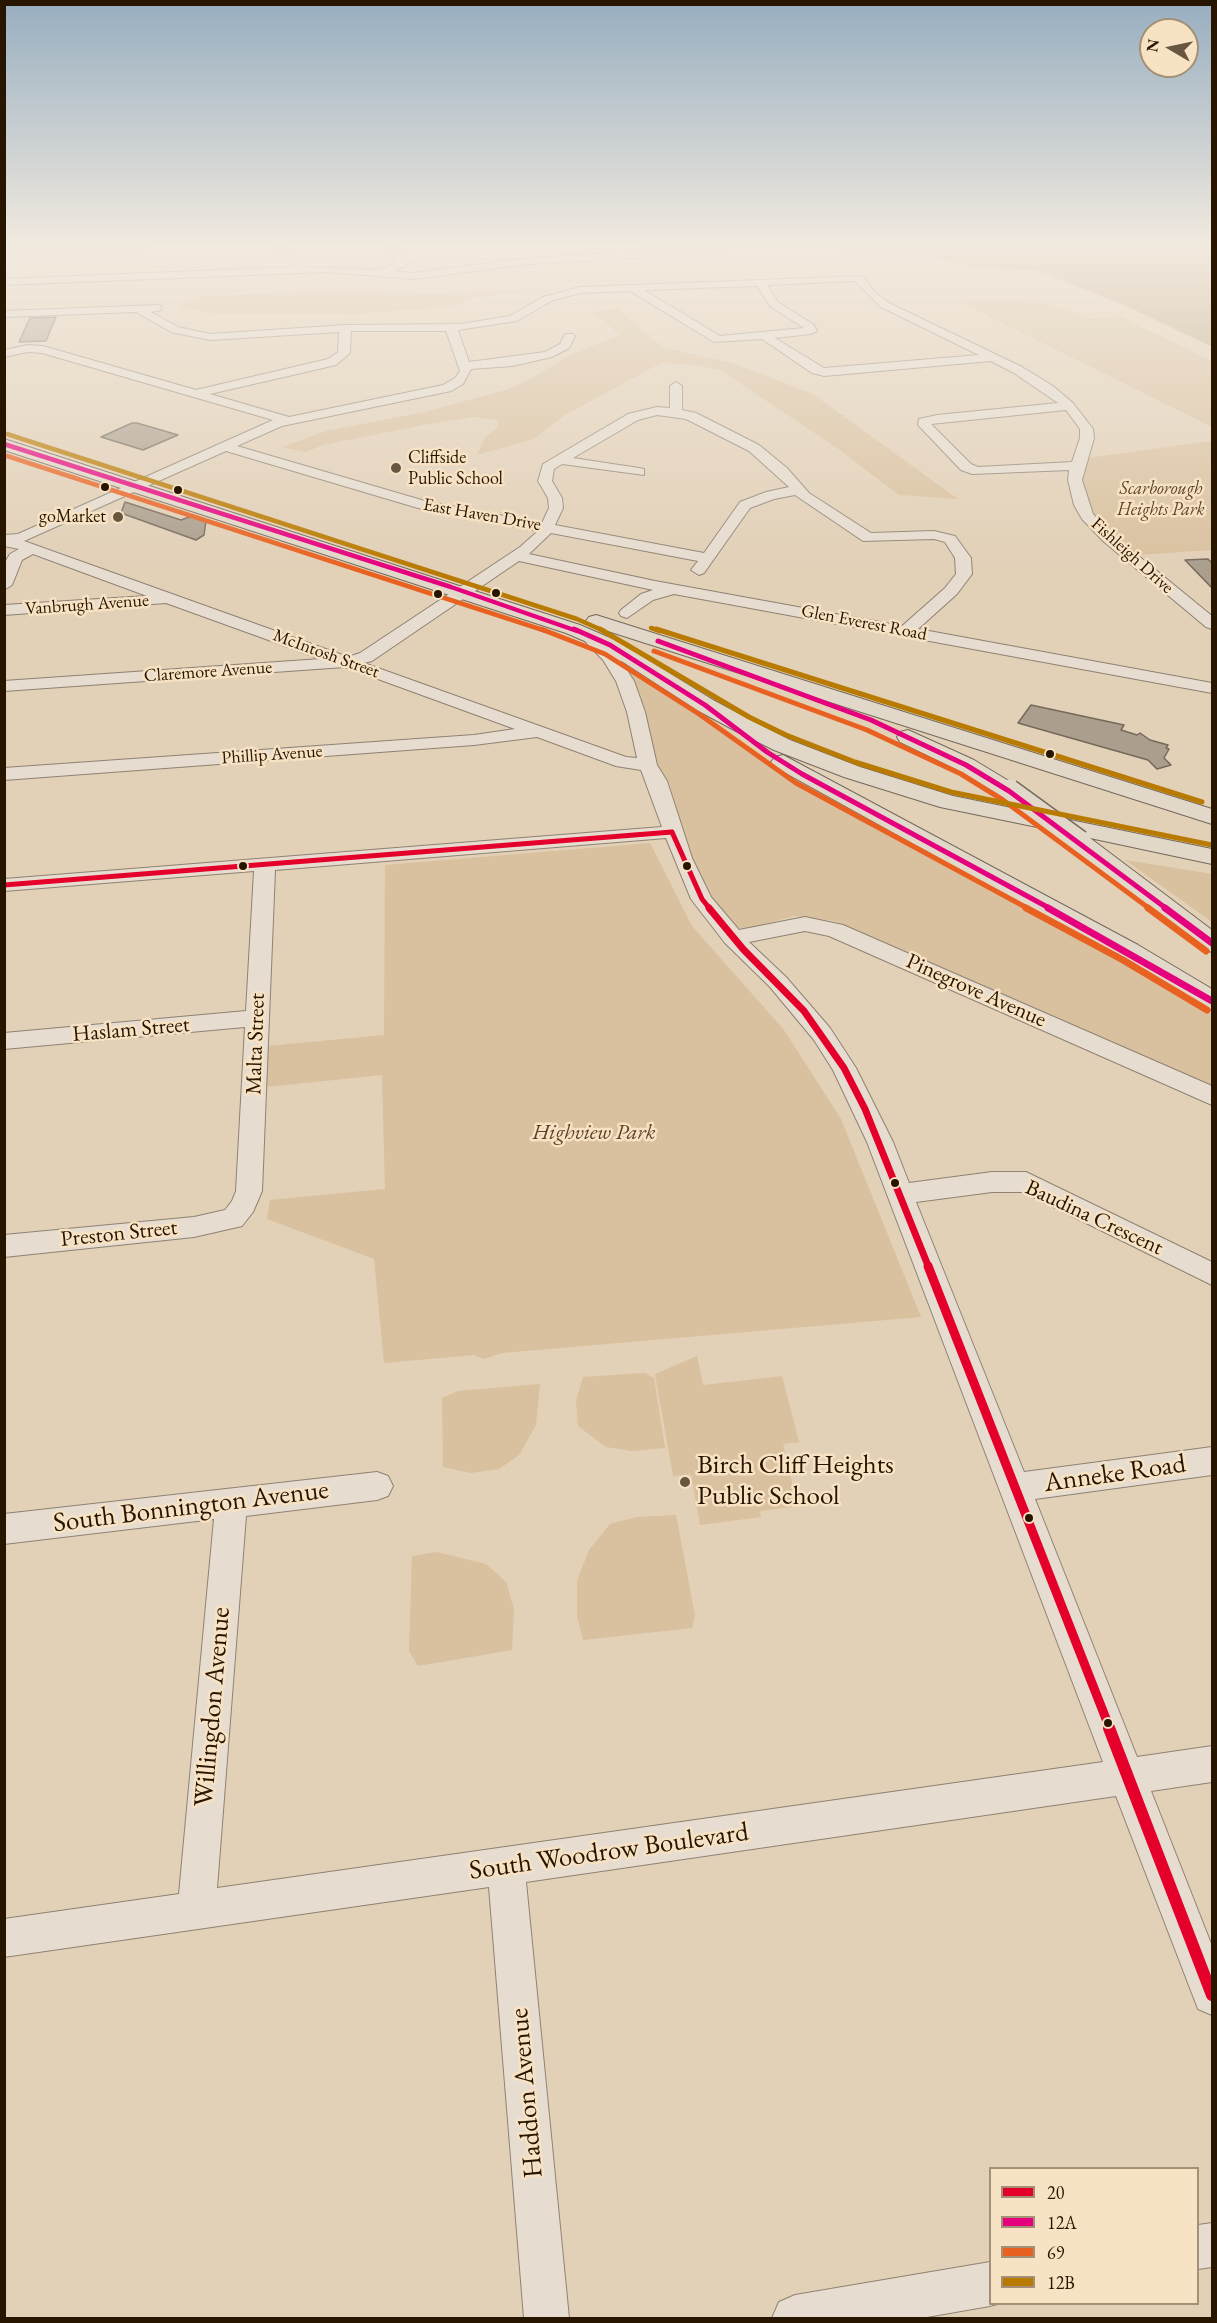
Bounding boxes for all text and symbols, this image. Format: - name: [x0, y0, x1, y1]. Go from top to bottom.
- north arrow: [1139, 18, 1199, 78]
- text: N: [1141, 37, 1164, 53]
- place label: Cliffside Public School: [408, 447, 503, 490]
- marker: Cliffside Public School: [389, 461, 403, 475]
- park label: Scarborough Heights Park: [1117, 478, 1205, 520]
- unlabelled marker: [99, 481, 111, 493]
- unlabelled marker: [172, 484, 184, 496]
- street label: East Haven Drive: [421, 494, 543, 536]
- place label: goMarket: [39, 506, 106, 528]
- marker: goMarket: [111, 510, 125, 524]
- street label: Fishleigh Drive: [1086, 513, 1178, 599]
- unlabelled marker: [490, 587, 502, 599]
- unlabelled marker: [432, 588, 444, 600]
- street label: Vanbrugh Avenue: [24, 590, 150, 620]
- street label: Glen Everest Road: [799, 600, 929, 646]
- street label: McIntosh Street: [270, 625, 382, 683]
- street label: Claremore Avenue: [143, 657, 273, 687]
- street label: Phillip Avenue: [221, 741, 323, 769]
- unlabelled marker: [1044, 748, 1056, 760]
- unlabelled marker: [237, 860, 249, 872]
- unlabelled marker: [681, 860, 693, 872]
- street label: Pinegrove Avenue: [902, 948, 1050, 1034]
- street label: Malta Street: [241, 993, 271, 1095]
- street label: Haslam Street: [71, 1012, 191, 1048]
- park label: Highview Park: [532, 1120, 656, 1146]
- street label: Baudina Crescent: [1021, 1175, 1167, 1261]
- unlabelled marker: [889, 1177, 901, 1189]
- street label: Preston Street: [59, 1215, 179, 1253]
- street label: Anneke Road: [1042, 1448, 1188, 1500]
- place label: Birch Cliff Heights Public School: [697, 1450, 894, 1513]
- street label: South Bonnington Avenue: [51, 1474, 331, 1540]
- marker: Birch Cliff Heights Public School: [678, 1475, 692, 1489]
- unlabelled marker: [1023, 1512, 1035, 1524]
- street label: Willingdon Avenue: [188, 1606, 238, 1808]
- unlabelled marker: [1102, 1717, 1114, 1729]
- street label: South Woodrow Boulevard: [467, 1816, 751, 1888]
- street label: Haddon Avenue: [503, 2007, 551, 2179]
- legend: [989, 2167, 1199, 2305]
- text: 20: [1047, 2181, 1064, 2204]
- text: 12A: [1047, 2211, 1077, 2234]
- text: 69: [1047, 2241, 1064, 2264]
- text: 12B: [1047, 2271, 1075, 2294]

